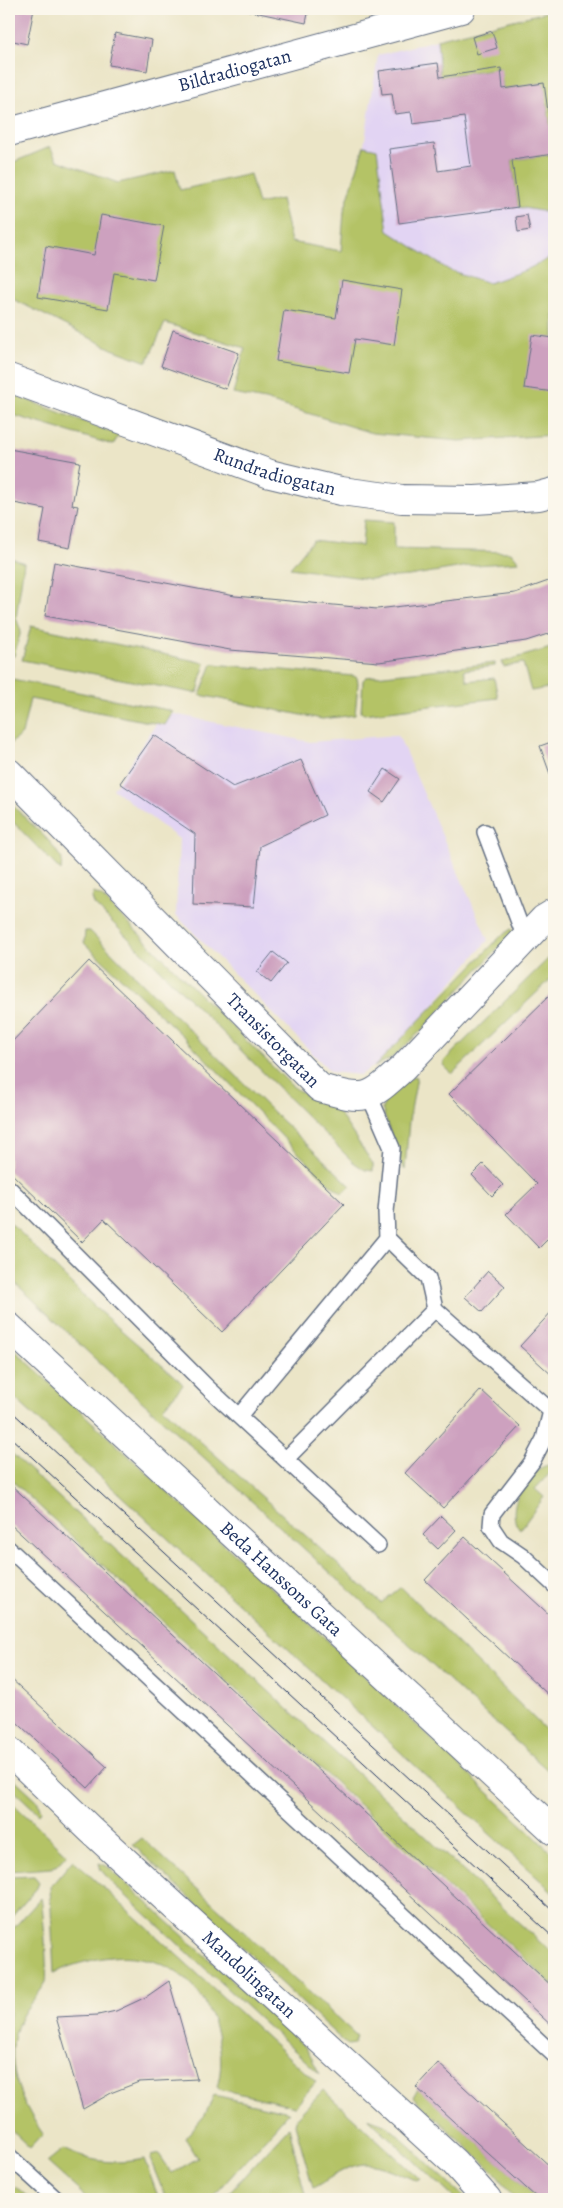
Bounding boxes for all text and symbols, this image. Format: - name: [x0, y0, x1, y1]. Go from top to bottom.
- street label: Bildradiogatan: [175, 43, 294, 98]
- street label: Rundradiogatan: [210, 441, 338, 502]
- street label: Transistorgatan: [221, 987, 326, 1094]
- street label: Beda Hanssons Gata: [214, 1515, 349, 1642]
- street label: Mandolingatan: [196, 1925, 302, 2024]

